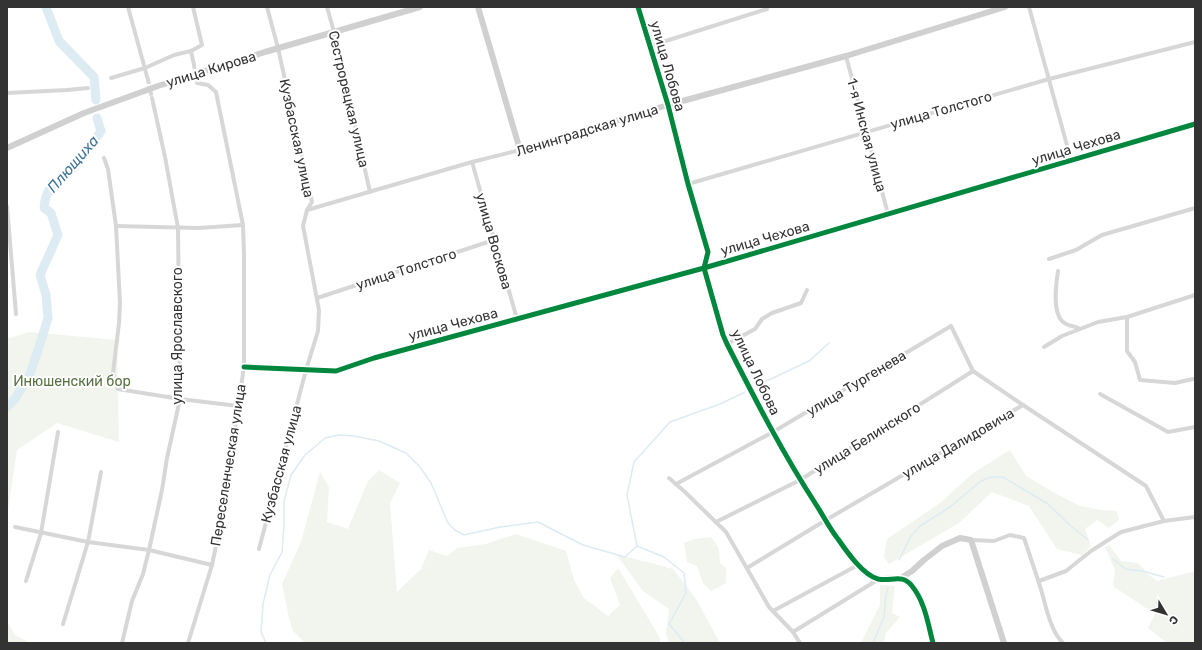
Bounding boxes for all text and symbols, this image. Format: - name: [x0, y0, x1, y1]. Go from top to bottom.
- street label: улица Лобова: [646, 19, 689, 113]
- street label: Сестрорецкая улица: [325, 29, 373, 169]
- street label: улица Кирова: [164, 48, 258, 91]
- street label: 1-я Инская улица: [843, 76, 890, 194]
- street label: Кузбасская улица: [276, 77, 317, 199]
- street label: улица Толстого: [888, 88, 994, 133]
- street label: Ленинградская улица: [514, 101, 660, 160]
- street label: улица Чехова: [1030, 126, 1123, 169]
- water label: Плющиха: [43, 132, 103, 196]
- street label: улица Воскова: [472, 191, 515, 291]
- street label: улица Чехова: [719, 218, 812, 259]
- street label: улица Толстого: [354, 245, 459, 294]
- street label: улица Ярославского: [169, 267, 186, 405]
- street label: улица Чехова: [407, 304, 500, 345]
- street label: улица Лобова: [727, 327, 784, 418]
- street label: улица Тургенева: [803, 347, 909, 420]
- park label: Инюшенский бор: [13, 373, 131, 390]
- street label: Переселенческая улица: [207, 383, 250, 547]
- street label: улица Белинского: [811, 399, 924, 478]
- street label: Кузбасская улица: [258, 404, 305, 525]
- street label: улица Далидовича: [899, 405, 1017, 482]
- north arrow: [1146, 594, 1186, 634]
- text: С: [1166, 613, 1181, 627]

